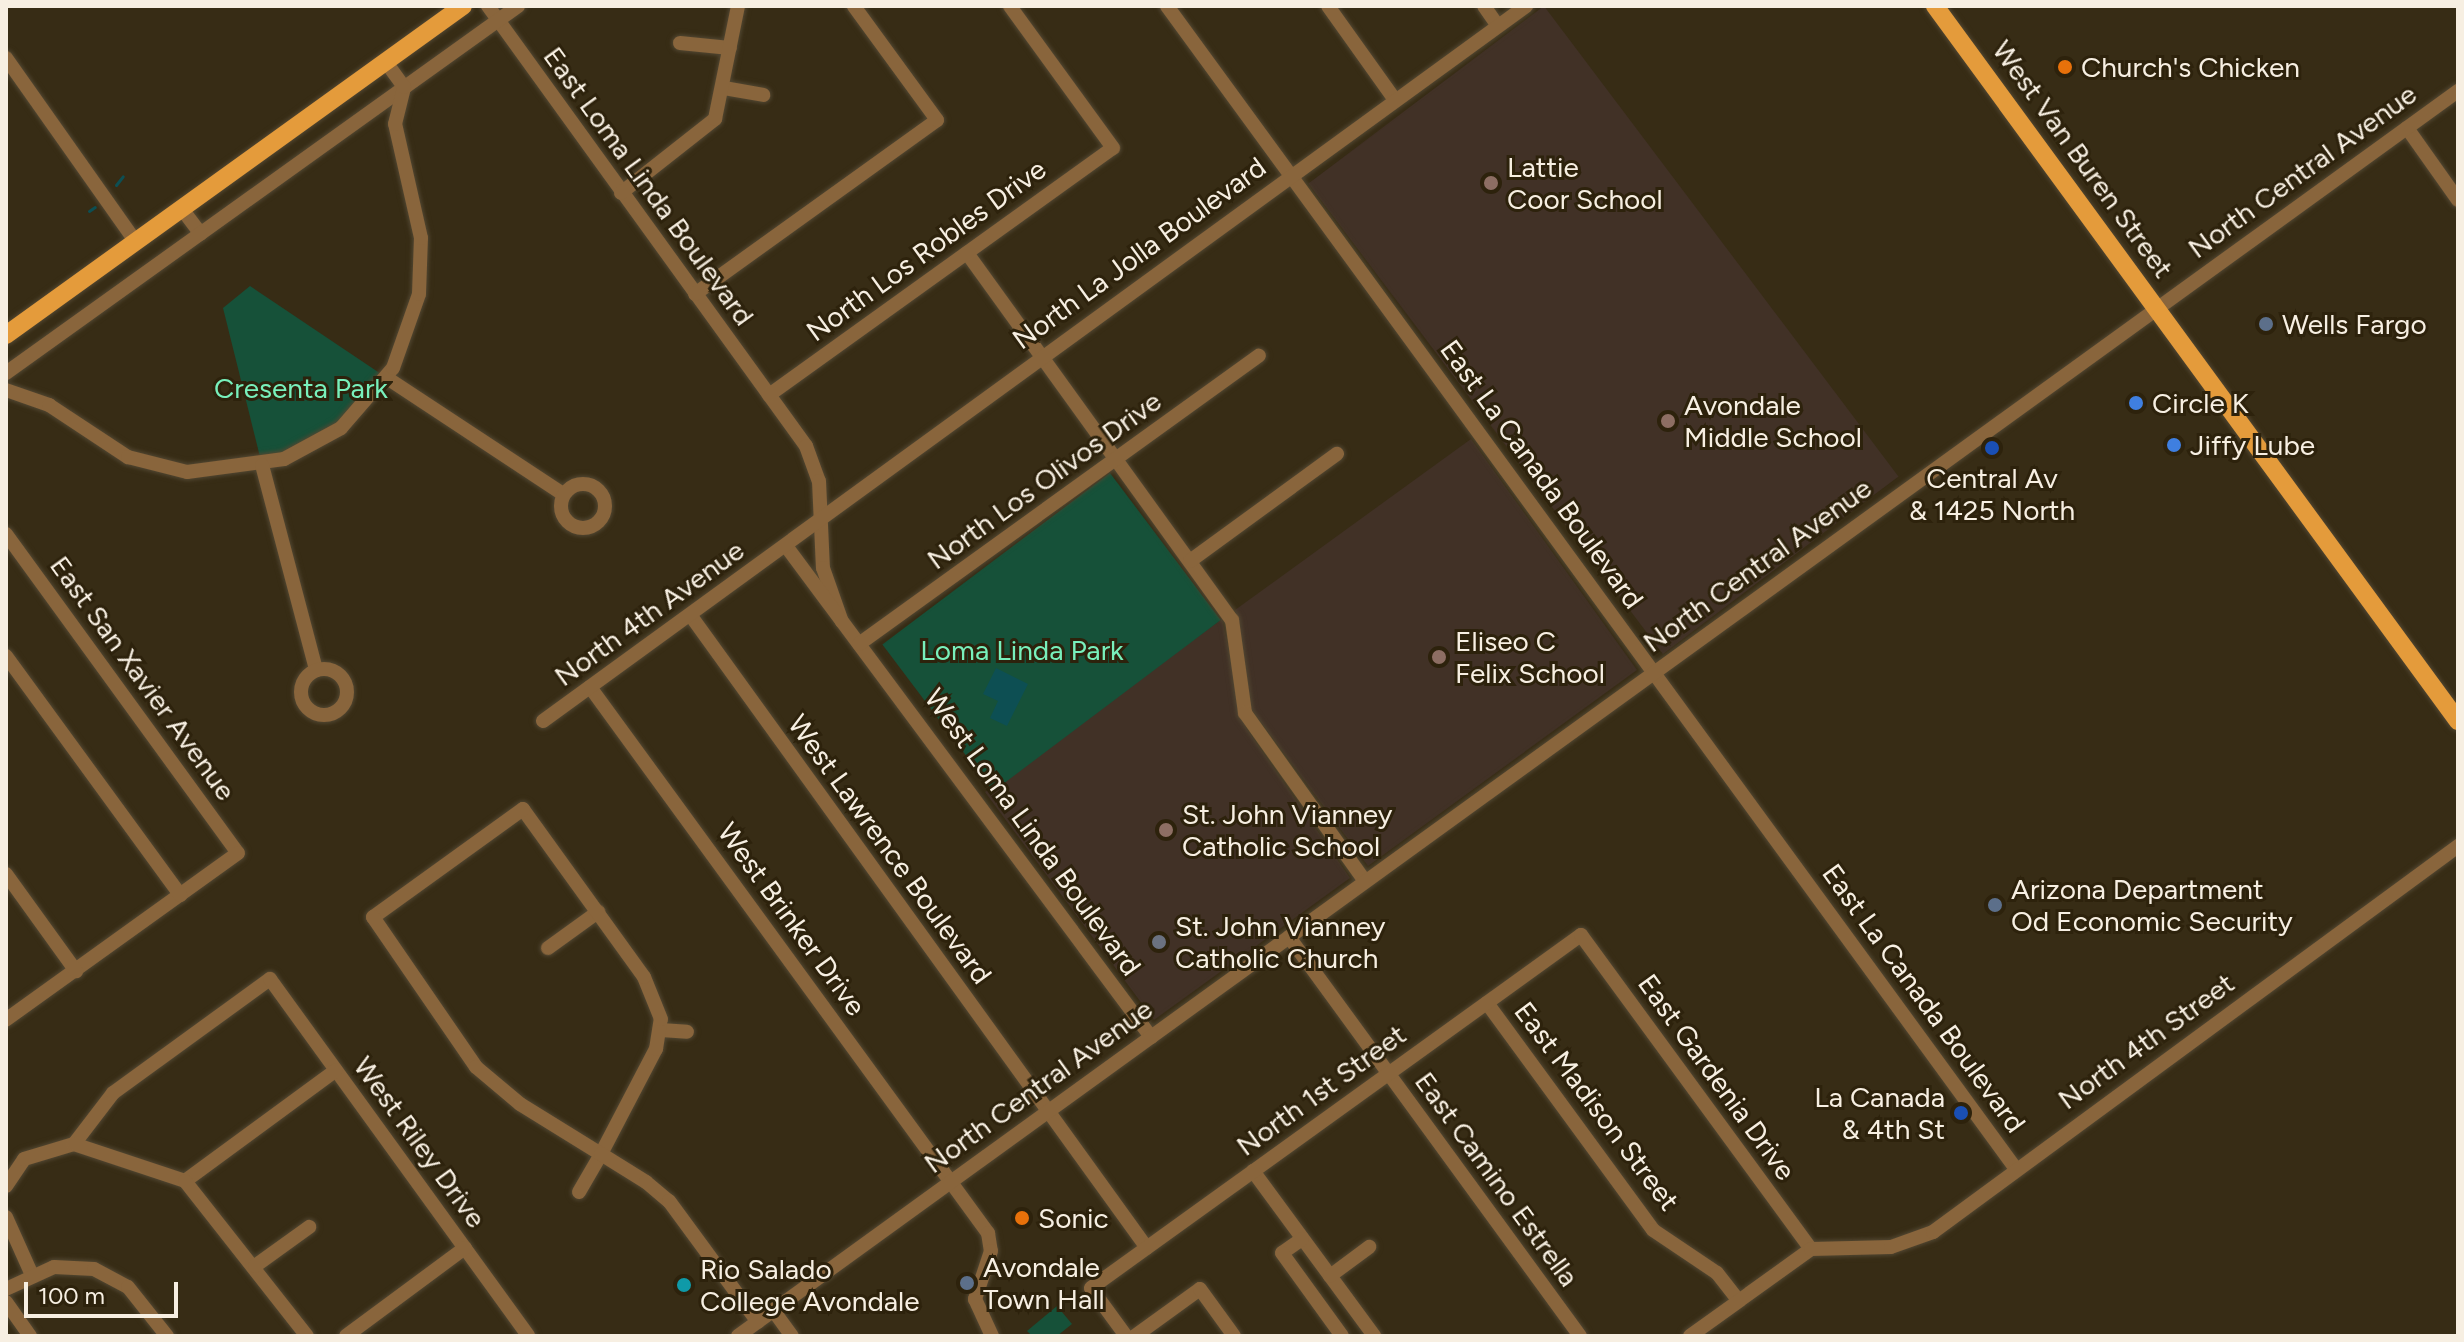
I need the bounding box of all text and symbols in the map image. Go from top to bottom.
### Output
street label: West Van Buren Street [1986,34,2180,284]
street label: East Loma Linda Boulevard [537,40,761,332]
place label: Church's Chicken [2081,50,2300,84]
marker: Church's Chicken [2056,58,2074,76]
street label: North Central Avenue [2181,77,2423,265]
street label: North La Jolla Boulevard [1006,150,1272,356]
place label: Lattie Coor School [1507,150,1663,216]
street label: North Los Robles Drive [800,152,1052,348]
marker: Lattie Coor School [1482,174,1500,192]
place label: Wells Fargo [2282,307,2427,341]
marker: Wells Fargo [2257,315,2275,333]
street label: East La Canada Boulevard [1433,333,1651,615]
park label: Cresenta Park [214,371,388,405]
street label: North Los Olivos Drive [921,384,1167,576]
place label: Circle K [2152,386,2249,420]
place label: Avondale Middle School [1684,388,1862,454]
marker: Circle K [2127,394,2145,412]
marker: Avondale Middle School [1659,412,1677,430]
place label: Jiffy Lube [2190,428,2315,462]
marker: Jiffy Lube [2165,436,2183,454]
marker: Central Av & 1425 North [1983,439,2001,457]
place label: Central Av & 1425 North [1909,461,2075,527]
street label: North Central Avenue [1636,471,1878,659]
street label: North 4th Avenue [548,533,750,693]
street label: East San Xavier Avenue [43,549,243,807]
place label: Eliseo C Felix School [1455,624,1605,690]
park label: Loma Linda Park [920,633,1124,667]
marker: Eliseo C Felix School [1430,648,1448,666]
street label: West Loma Linda Boulevard [918,682,1148,982]
street label: West Lawrence Boulevard [781,708,999,990]
place label: St. John Vianney Catholic School [1182,797,1392,863]
street label: West Brinker Drive [711,816,873,1022]
marker: St. John Vianney Catholic School [1157,821,1175,839]
street label: East La Canada Boulevard [1815,857,2033,1139]
place label: Arizona Department Od Economic Security [2011,872,2293,938]
marker: Arizona Department Od Economic Security [1986,896,2004,914]
place label: St. John Vianney Catholic Church [1175,909,1385,975]
marker: St. John Vianney Catholic Church [1150,933,1168,951]
street label: North 4th Street [2051,966,2241,1116]
street label: East Gardenia Drive [1631,968,1803,1186]
street label: North Central Avenue [917,992,1159,1180]
street label: East Madison Street [1508,995,1686,1217]
street label: North 1st Street [1230,1017,1412,1163]
street label: West Riley Drive [347,1050,493,1234]
street label: East Camino Estrella [1408,1065,1586,1293]
place label: La Canada & 4th St [1814,1080,1945,1146]
marker: La Canada & 4th St [1952,1104,1970,1122]
place label: Sonic [1038,1201,1109,1235]
marker: Sonic [1013,1209,1031,1227]
place label: Avondale Town Hall [983,1250,1105,1316]
place label: Rio Salado College Avondale [700,1252,920,1318]
scale bar [28,1266,182,1316]
marker: Avondale Town Hall [958,1274,976,1292]
marker: Rio Salado College Avondale [675,1276,693,1294]
text: 100 m [38,1281,105,1310]

